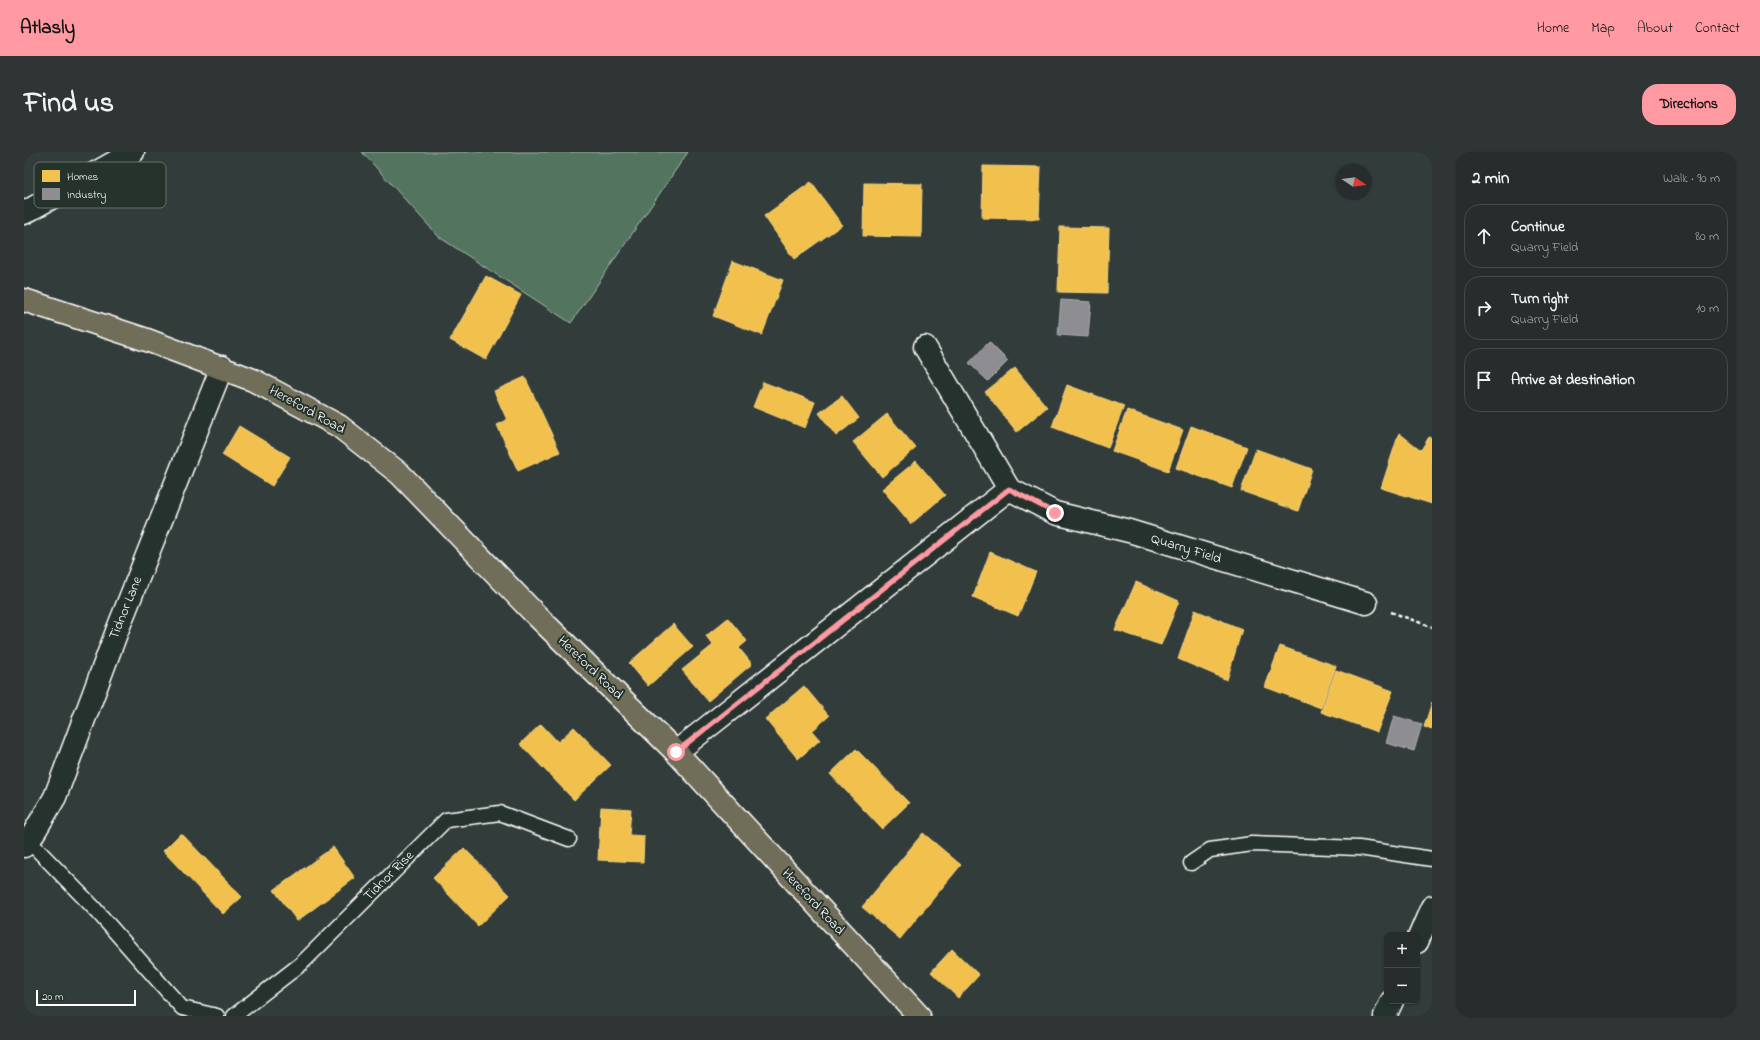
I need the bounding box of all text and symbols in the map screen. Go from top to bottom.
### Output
text: Atlasly [20,15,75,42]
text: Home [1537,18,1569,39]
text: Map [1591,18,1615,39]
text: About [1637,18,1673,39]
text: Contact [1695,18,1740,39]
text: Find us [24,84,114,125]
button: Directions [1642,84,1736,125]
legend [34,162,166,208]
north arrow [1336,164,1372,200]
text: 2 min [1472,166,1509,191]
text: Homes [67,169,99,185]
text: Walk · 90 m [1663,169,1720,188]
text: Industry [67,187,106,204]
text: Continue [1511,216,1565,238]
icon: ahead [1473,225,1495,247]
text: 80 m [1695,227,1719,246]
text: Quarry Field [1511,238,1578,257]
text: Turn right [1511,288,1569,310]
icon: right [1473,297,1495,319]
text: 10 m [1696,299,1719,318]
text: Quarry Field [1511,310,1578,329]
icon: arrive [1473,369,1495,391]
text: Arrive at destination [1511,369,1635,391]
street label: Hereford Road [265,380,349,440]
route end [1046,504,1064,522]
street label: Quarry Field [1148,528,1224,571]
street label: Tidnor Lane [104,573,148,643]
street label: Hereford Road [552,631,628,705]
route start [667,743,685,761]
street label: Tidnor Rise [359,845,420,906]
street label: Hereford Road [777,864,849,940]
map controls [1384,932,1420,1004]
button: + [1384,932,1420,968]
button: − [1384,968,1420,1004]
scale bar [36,988,136,1007]
text: 20 m [42,989,64,1005]

